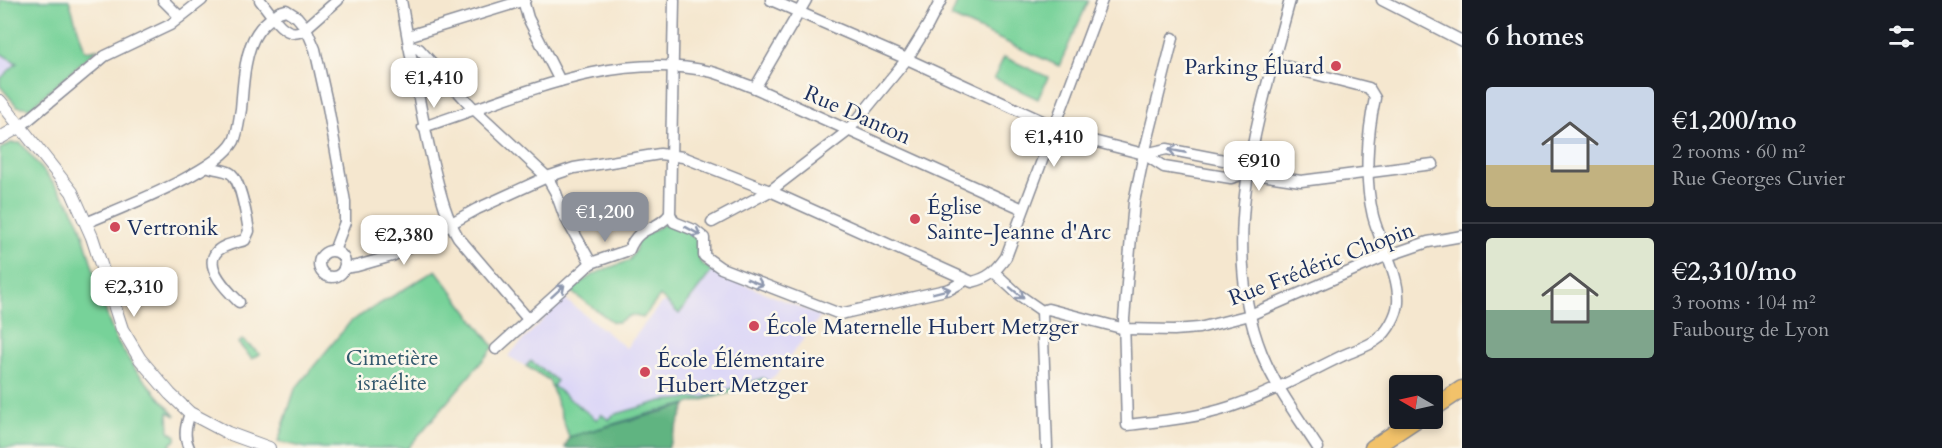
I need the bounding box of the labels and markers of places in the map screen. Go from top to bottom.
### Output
place label: Parking Éluard [1184,52,1324,82]
pin: €1,410 [385,58,483,109]
marker: Parking Éluard [1329,59,1343,73]
pin: €1,410 [1005,117,1103,168]
pin: €910 [1223,141,1295,192]
pin: €1,200 [556,192,654,243]
place label: Église Sainte-Jeanne d'Arc [927,192,1111,247]
marker: Église Sainte-Jeanne d'Arc [908,212,922,226]
place label: Vertronik [127,213,219,243]
pin: €2,380 [355,215,453,266]
marker: Vertronik [108,220,122,234]
pin: €2,310 [85,267,183,318]
place label: École Maternelle Hubert Metzger [766,312,1080,342]
marker: École Maternelle Hubert Metzger [747,319,761,333]
place label: École Élémentaire Hubert Metzger [657,345,825,400]
marker: École Élémentaire Hubert Metzger [638,365,652,379]

